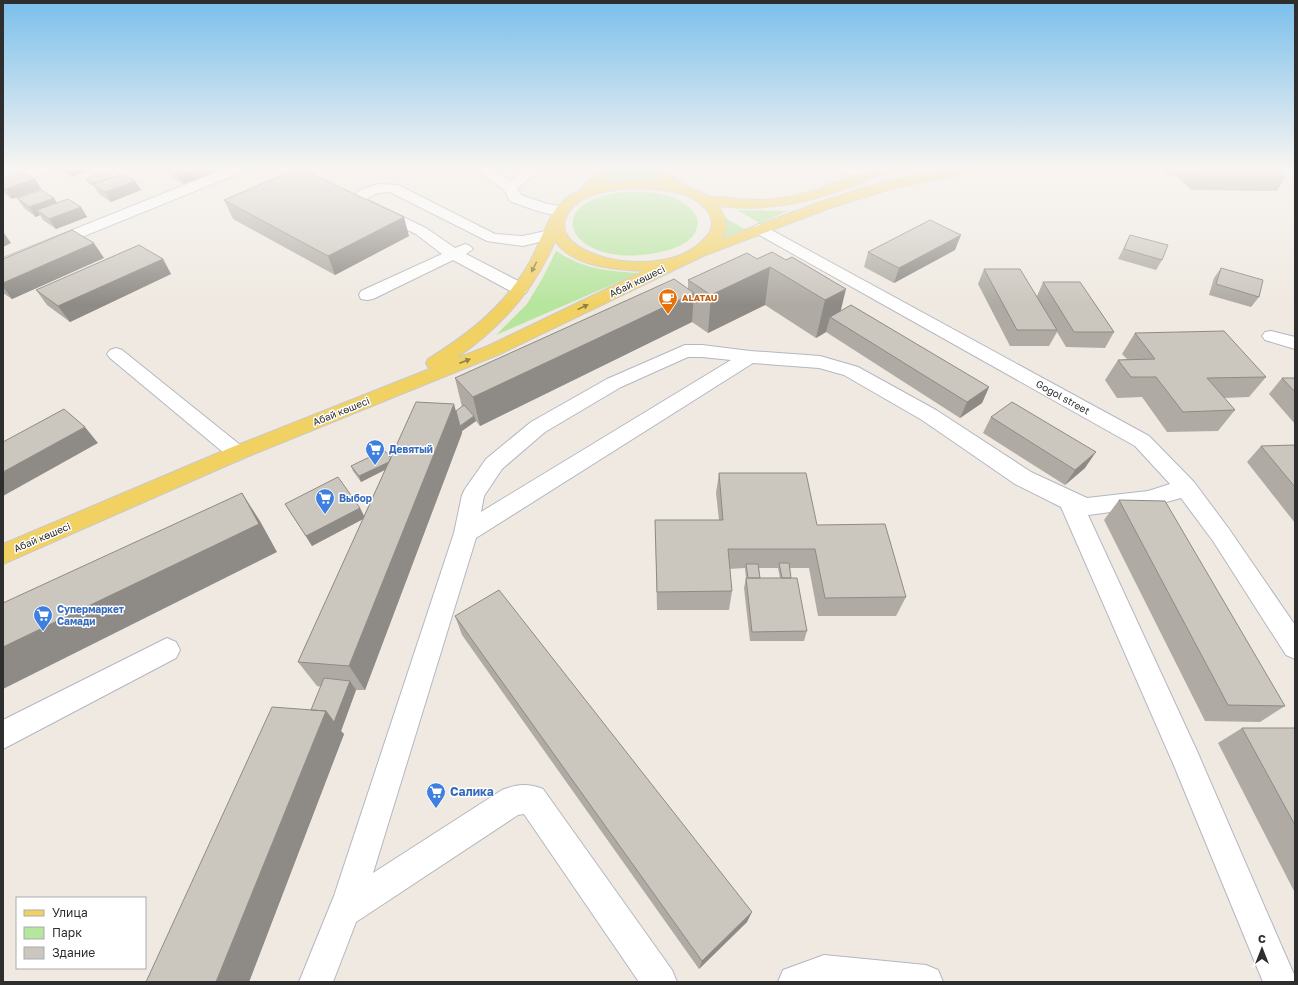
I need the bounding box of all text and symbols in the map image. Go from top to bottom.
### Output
one-way arrow [531,261,537,273]
street label: Абай көшесі [607,262,667,300]
cafe icon: ALATAU [657,287,679,315]
place label: ALATAU [682,292,718,303]
one-way arrow [577,304,589,310]
one-way arrow [459,358,471,364]
street label: Gogol street [1034,377,1092,417]
street label: Абай көшесі [311,394,371,428]
supermarket icon: Девятый [364,438,386,466]
place label: Девятый [389,443,433,455]
supermarket icon: Выбор [314,487,336,515]
place label: Выбор [339,492,372,504]
street label: Абай көшесі [12,520,72,554]
place label: Супермаркет Самади [57,603,124,627]
supermarket icon: Супермаркет Самади [32,604,54,632]
supermarket icon: Салика [425,781,447,809]
place label: Салика [450,784,494,799]
legend [16,897,146,969]
text: Улица [52,905,88,920]
text: Парк [52,925,82,940]
north arrow [1242,929,1282,969]
text: С [1258,932,1266,945]
text: Здание [52,945,95,960]

